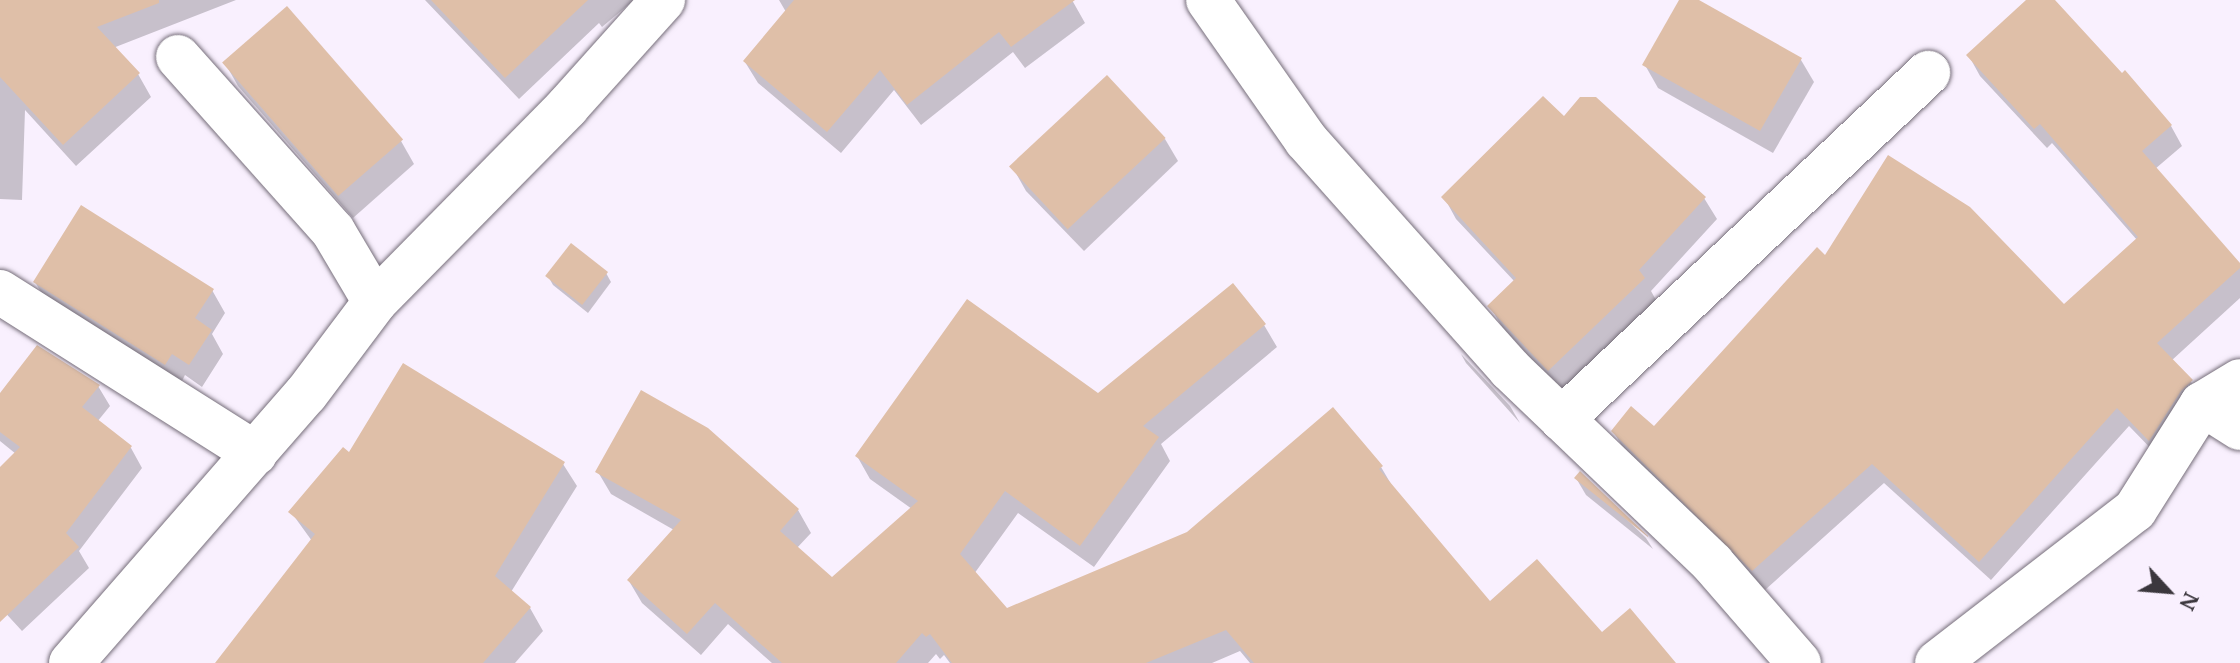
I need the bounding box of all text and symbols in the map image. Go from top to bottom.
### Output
north arrow [2128,551,2208,631]
text: N [2173,588,2207,616]

